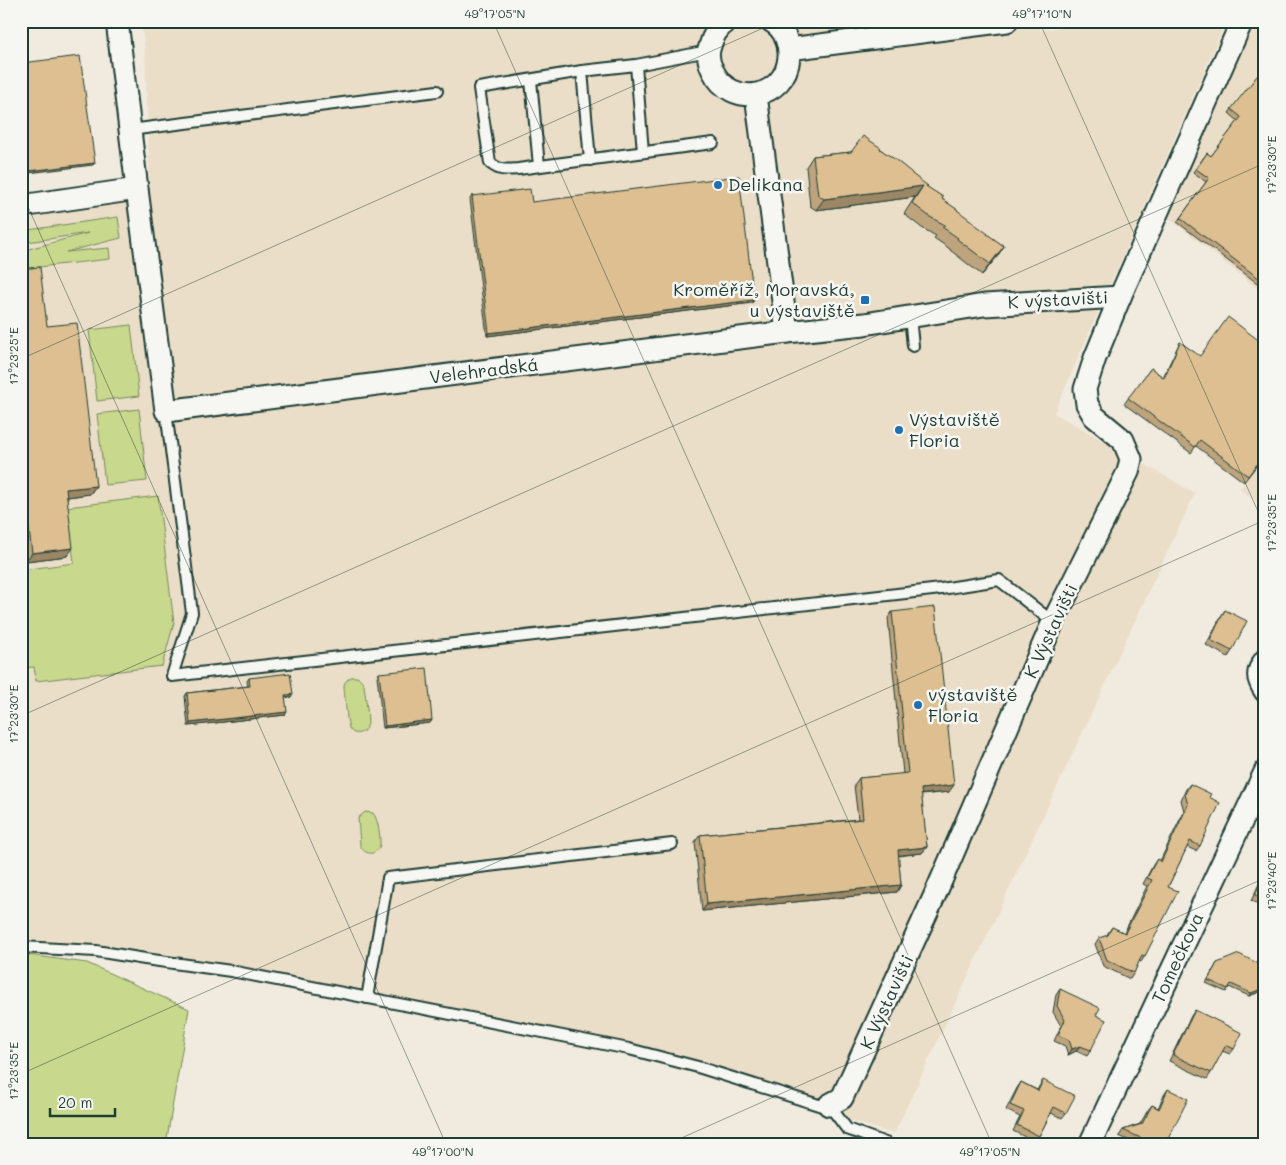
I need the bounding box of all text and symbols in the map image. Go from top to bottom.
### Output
text: 49°17'05"N [465,5,525,21]
text: 49°17'10"N [1012,5,1072,21]
text: 17°23'30"E [1263,136,1279,194]
place label: Delikana [728,172,804,196]
marker: Delikana [712,179,724,191]
place label: Kroměříž, Moravská, u výstaviště [673,277,855,322]
street label: K výstavišti [1007,284,1109,314]
marker: Kroměříž, Moravská, u výstaviště [859,294,871,306]
text: 17°23'25"E [5,327,21,385]
street label: Velehradská [428,351,540,389]
place label: Výstaviště Floria [909,407,1000,452]
marker: Výstaviště Floria [893,424,905,436]
text: 17°23'35"E [1263,494,1279,552]
street label: K Výstavišti [1018,579,1082,682]
place label: výstaviště Floria [928,682,1018,727]
text: 17°23'30"E [5,685,21,743]
marker: výstaviště Floria [912,699,924,711]
text: 17°23'40"E [1263,852,1279,910]
street label: Tomečkova [1146,908,1209,1007]
street label: K Výstavišti [854,950,918,1053]
text: 17°23'35"E [5,1042,21,1100]
scale bar [50,1085,115,1117]
text: 20 m [58,1092,92,1112]
text: 49°17'00"N [412,1143,474,1159]
text: 49°17'05"N [960,1143,1020,1159]

